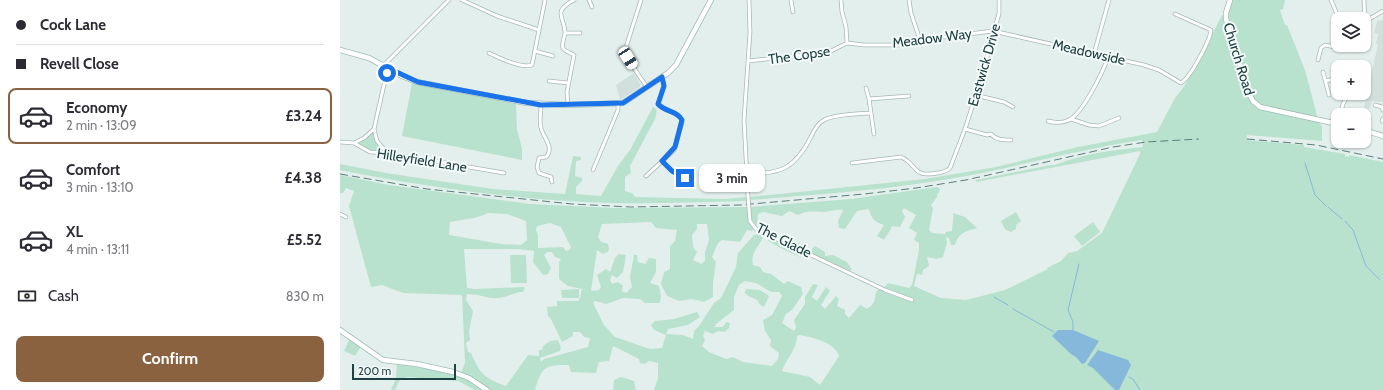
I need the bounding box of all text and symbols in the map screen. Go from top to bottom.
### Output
map controls [1331,12,1371,148]
button: layers [1331,12,1371,52]
text: Cock Lane [40,16,106,34]
street label: Church Road [1219,20,1259,98]
street label: Eastwick Drive [964,22,1004,108]
street label: Meadow Way [891,24,973,52]
street label: Meadowside [1051,35,1127,69]
street label: The Copse [767,42,831,68]
car [616,45,640,71]
text: Revell Close [40,55,119,73]
button: + [1331,60,1371,100]
route start [378,64,396,82]
icon: car [18,98,54,134]
text: Economy [66,99,127,117]
text: £3.24 [286,107,322,125]
button: − [1331,108,1371,148]
text: 2 min · 13:09 [66,117,137,133]
street label: Hilleyfield Lane [376,144,468,176]
icon: car [18,160,54,196]
text: Comfort [66,161,120,179]
callout: 3 min [699,164,765,192]
text: £4.38 [284,169,322,187]
route end [676,169,694,187]
text: 3 min [716,170,748,186]
text: 3 min · 13:10 [66,179,134,195]
street label: The Glade [753,218,815,262]
icon: car [18,222,54,258]
text: XL [66,223,83,241]
text: £5.52 [287,231,322,249]
text: 4 min · 13:11 [66,241,129,257]
icon: cash [16,285,38,307]
text: Cash [48,287,79,305]
text: 830 m [286,288,324,304]
button: Confirm [16,336,324,382]
scale bar [352,362,456,381]
text: 200 m [358,364,391,378]

